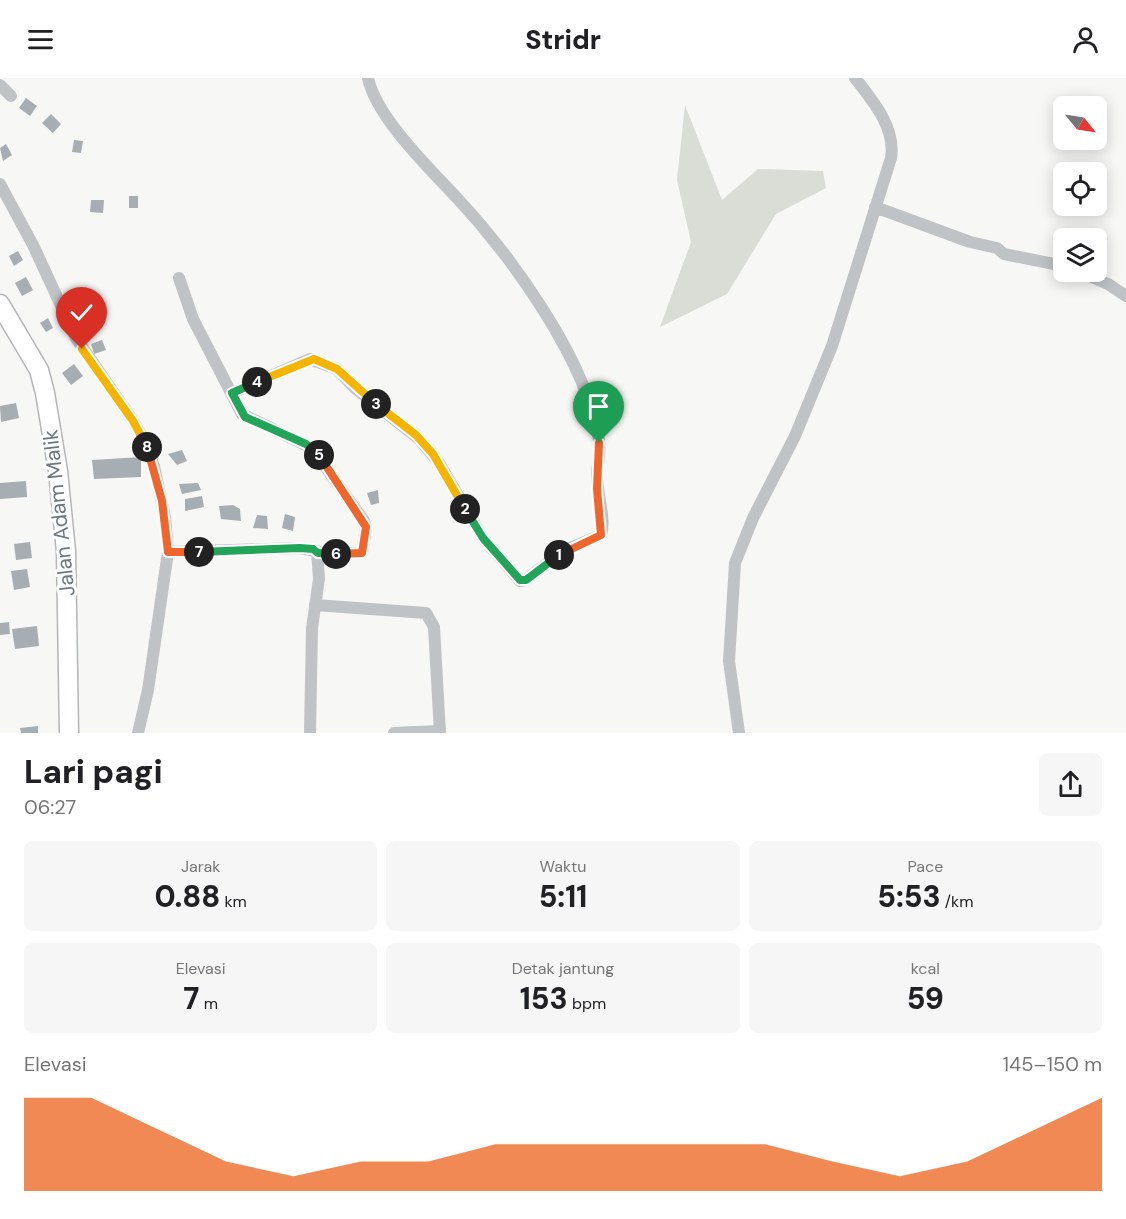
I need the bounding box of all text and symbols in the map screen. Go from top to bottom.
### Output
text: Stridr [525,22,601,57]
icon: menu [24,23,57,56]
icon: person [1069,23,1102,56]
north arrow [1053,96,1107,150]
map controls [1053,96,1107,282]
button: locate [1053,162,1107,216]
button: layers [1053,228,1107,282]
pin [56,287,107,349]
icon: check [65,296,98,329]
pin: 4 [242,367,272,397]
text: 4 [252,371,262,392]
pin [573,381,624,443]
pin: 3 [361,389,391,419]
icon: arrive [582,390,615,423]
text: 3 [371,393,381,414]
street label: Jalan Adam Malik [36,428,82,598]
pin: 8 [132,432,162,462]
text: 8 [142,436,152,457]
pin: 5 [304,440,334,470]
text: 5 [314,444,324,465]
pin: 2 [450,494,480,524]
text: 2 [460,498,470,519]
pin: 7 [184,537,214,567]
pin: 6 [321,539,351,569]
pin: 1 [544,540,574,570]
text: 7 [195,541,203,562]
text: 6 [331,543,341,564]
text: 1 [556,544,562,565]
text: Lari pagi [24,750,163,793]
button: share [1039,753,1102,816]
text: 06:27 [24,794,76,820]
text: Jarak [181,856,220,877]
text: Waktu [540,856,586,877]
text: Pace [907,856,943,877]
text: 0.88 [154,877,220,916]
text: 5:11 [539,877,587,916]
text: 5:53 [877,877,941,916]
text: km [220,891,247,912]
text: /km [941,891,973,912]
text: Elevasi [176,958,226,979]
text: Detak jantung [512,958,614,979]
text: kcal [911,958,940,979]
text: 7 [183,979,199,1018]
text: 153 [520,979,568,1018]
text: 59 [907,979,944,1018]
text: m [199,993,218,1014]
text: bpm [568,993,606,1014]
text: Elevasi [24,1051,86,1077]
text: 145–150 m [1003,1051,1102,1077]

